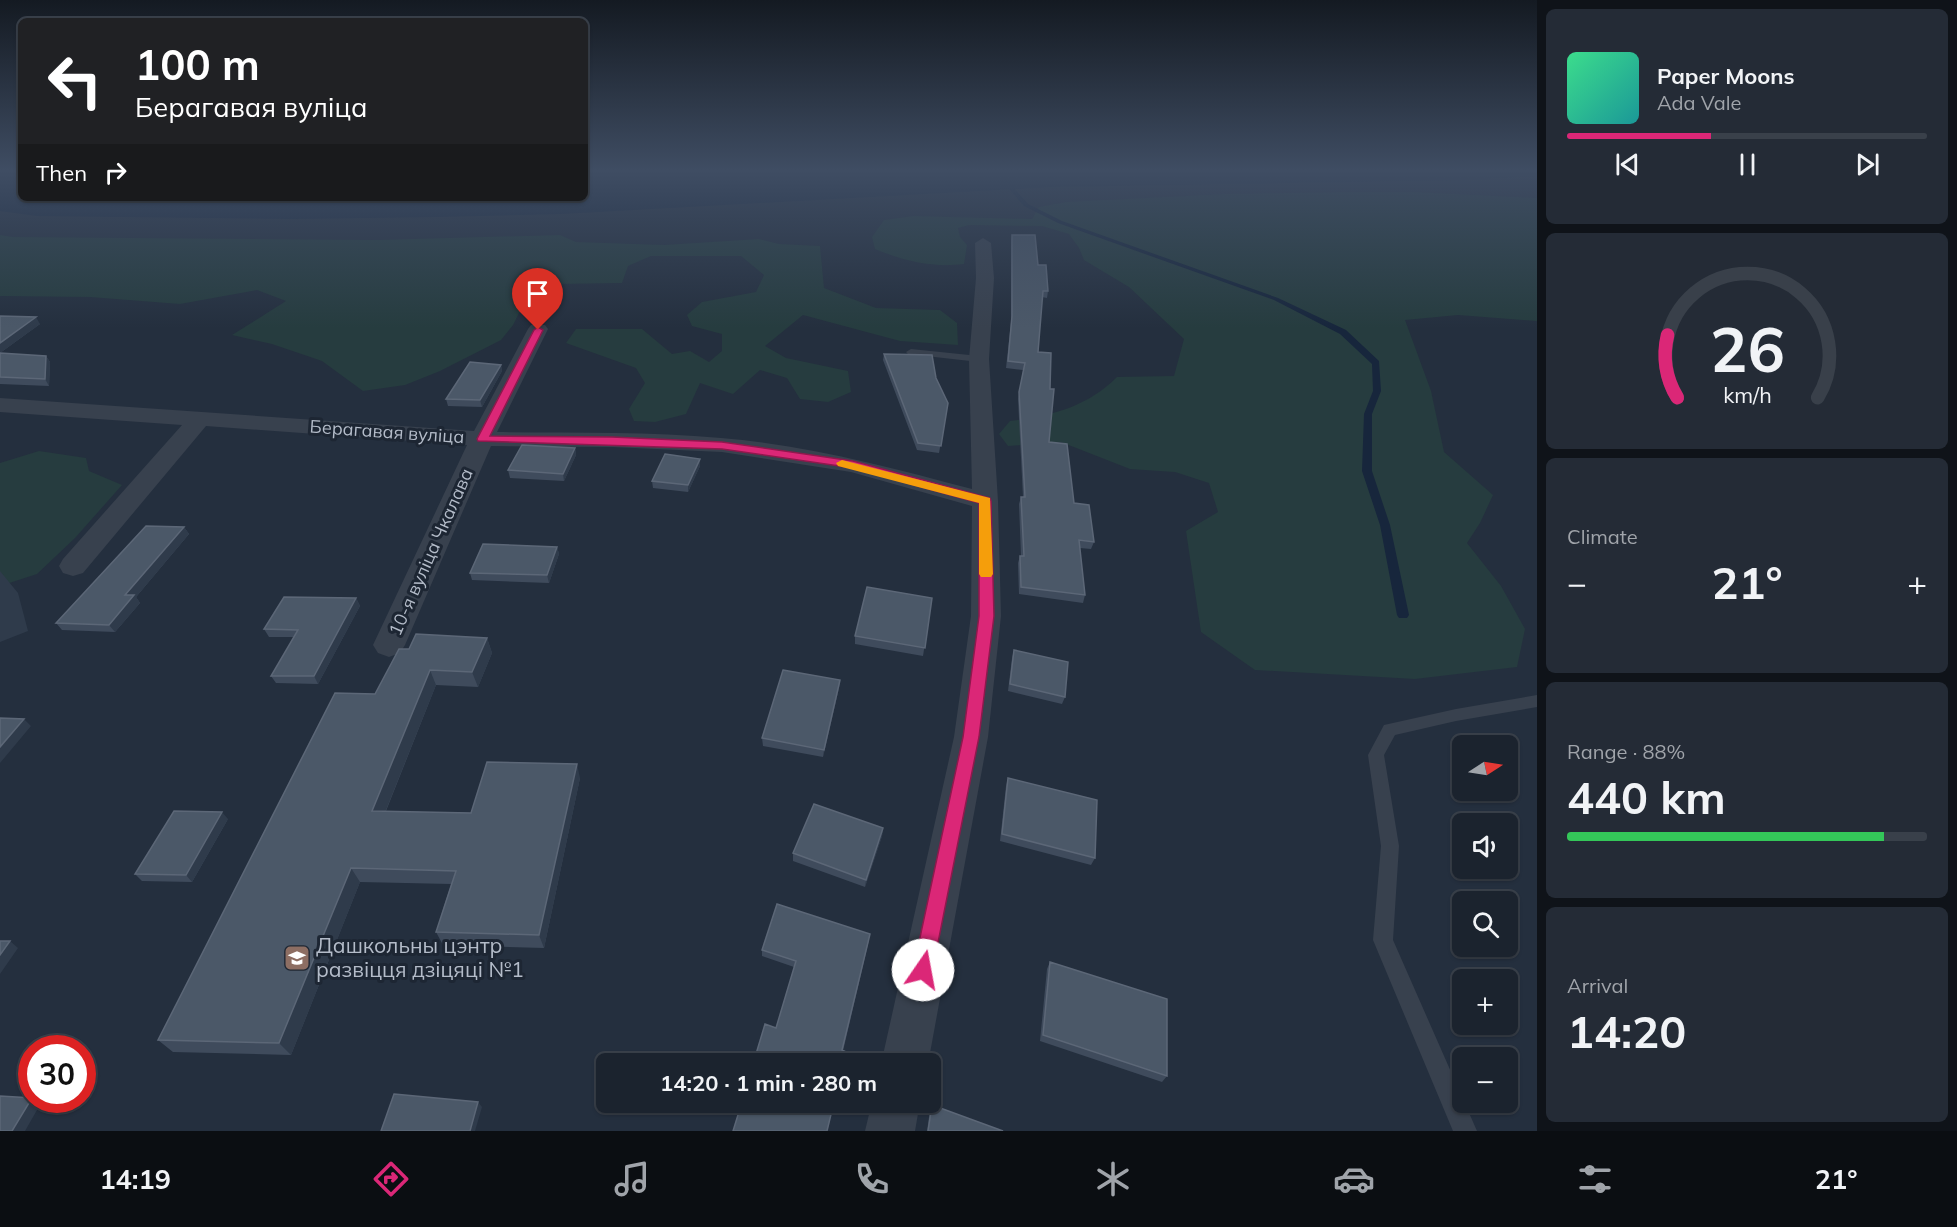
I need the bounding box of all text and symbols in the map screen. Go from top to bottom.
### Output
text: 100 m [135,38,260,91]
icon: left [36,42,114,120]
text: Paper Moons [1657,62,1795,90]
text: Берагавая вуліца [135,90,367,124]
text: Ada Vale [1657,90,1741,115]
icon: previous [1611,148,1644,181]
icon: pause [1731,148,1764,181]
icon: next [1851,148,1884,181]
icon: right [99,156,132,189]
text: Then [36,159,87,187]
pin [512,268,563,330]
icon: arrive [521,277,554,310]
text: 26 [1710,309,1784,388]
text: km/h [1723,382,1771,409]
street label: Берагавая вуліца [309,415,465,448]
street label: 10-я вуліца Чкалава [383,465,478,639]
text: Climate [1567,524,1638,549]
text: 21° [1711,554,1783,610]
text: − [1567,562,1587,603]
text: + [1907,562,1927,603]
north arrow [1452,735,1518,801]
map controls [1452,735,1518,1113]
text: Range · 88% [1567,739,1685,764]
text: 440 km [1567,769,1726,825]
button: sound [1452,813,1518,879]
button: search [1452,891,1518,957]
place label: Дашкольны цэнтр развіцця дзіцяці №1 [316,932,524,982]
position arrow [891,938,955,1002]
school or university icon: Дашкольны цэнтр развіцця дзіцяці №1 [282,943,312,973]
button: + [1452,969,1518,1035]
text: Arrival [1567,973,1628,998]
text: 14:20 [1567,1003,1686,1059]
speed limit sign: 30 [18,1035,96,1113]
button: − [1452,1047,1518,1113]
text: 14:20 · 1 min · 280 m [660,1069,877,1097]
icon: directions [370,1158,412,1200]
icon: music [611,1158,653,1200]
icon: phone [851,1158,893,1200]
icon: climate [1092,1158,1134,1200]
icon: car [1333,1158,1375,1200]
icon: filters [1574,1158,1616,1200]
text: 14:19 [99,1162,171,1196]
text: 21° [1815,1162,1857,1196]

